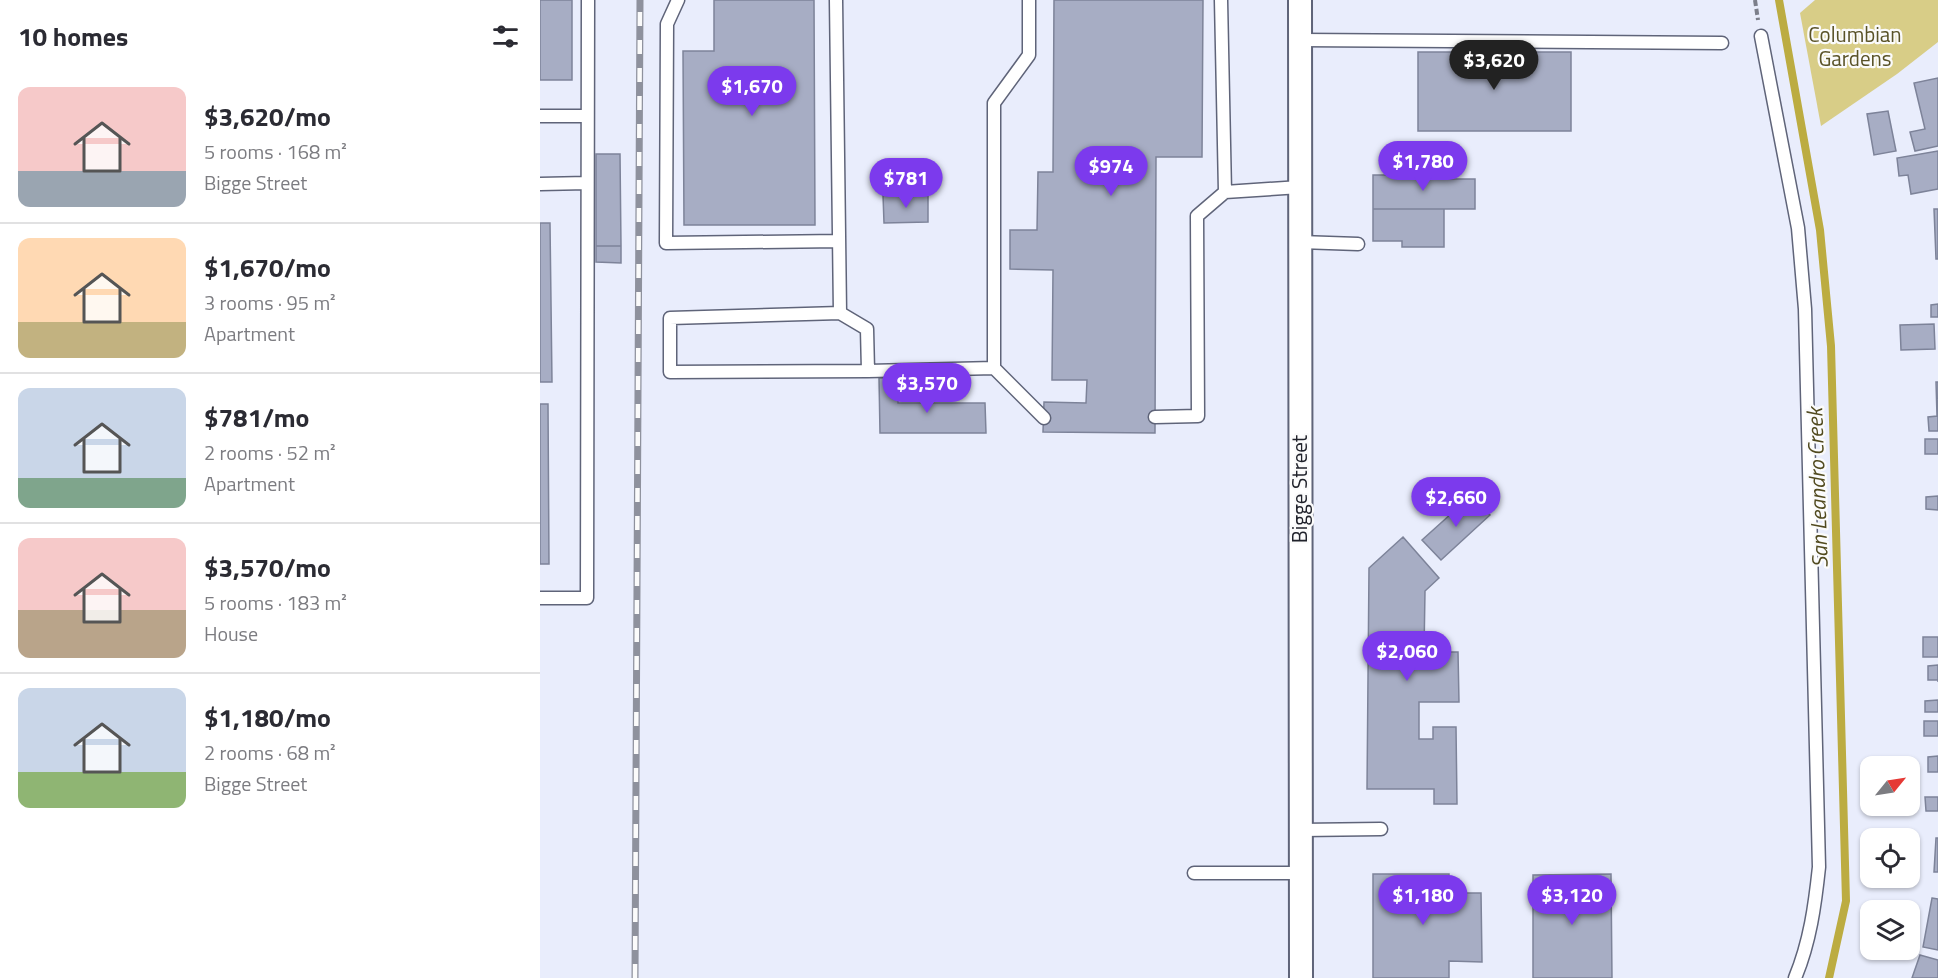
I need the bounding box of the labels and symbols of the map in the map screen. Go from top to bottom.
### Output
park label: Columbian Gardens [1808,18,1902,74]
pin: $3,620 [1445,40,1543,91]
pin: $1,670 [703,66,801,117]
pin: $1,780 [1374,141,1472,192]
pin: $974 [1075,146,1147,197]
pin: $781 [870,158,942,209]
pin: $3,570 [878,363,976,414]
water label: San Leandro Creek [1797,405,1837,569]
street label: Bigge Street [1283,434,1315,543]
pin: $2,660 [1407,477,1505,528]
pin: $2,060 [1358,631,1456,682]
north arrow [1860,756,1920,816]
pin: $1,180 [1374,875,1472,926]
pin: $3,120 [1523,875,1621,926]

